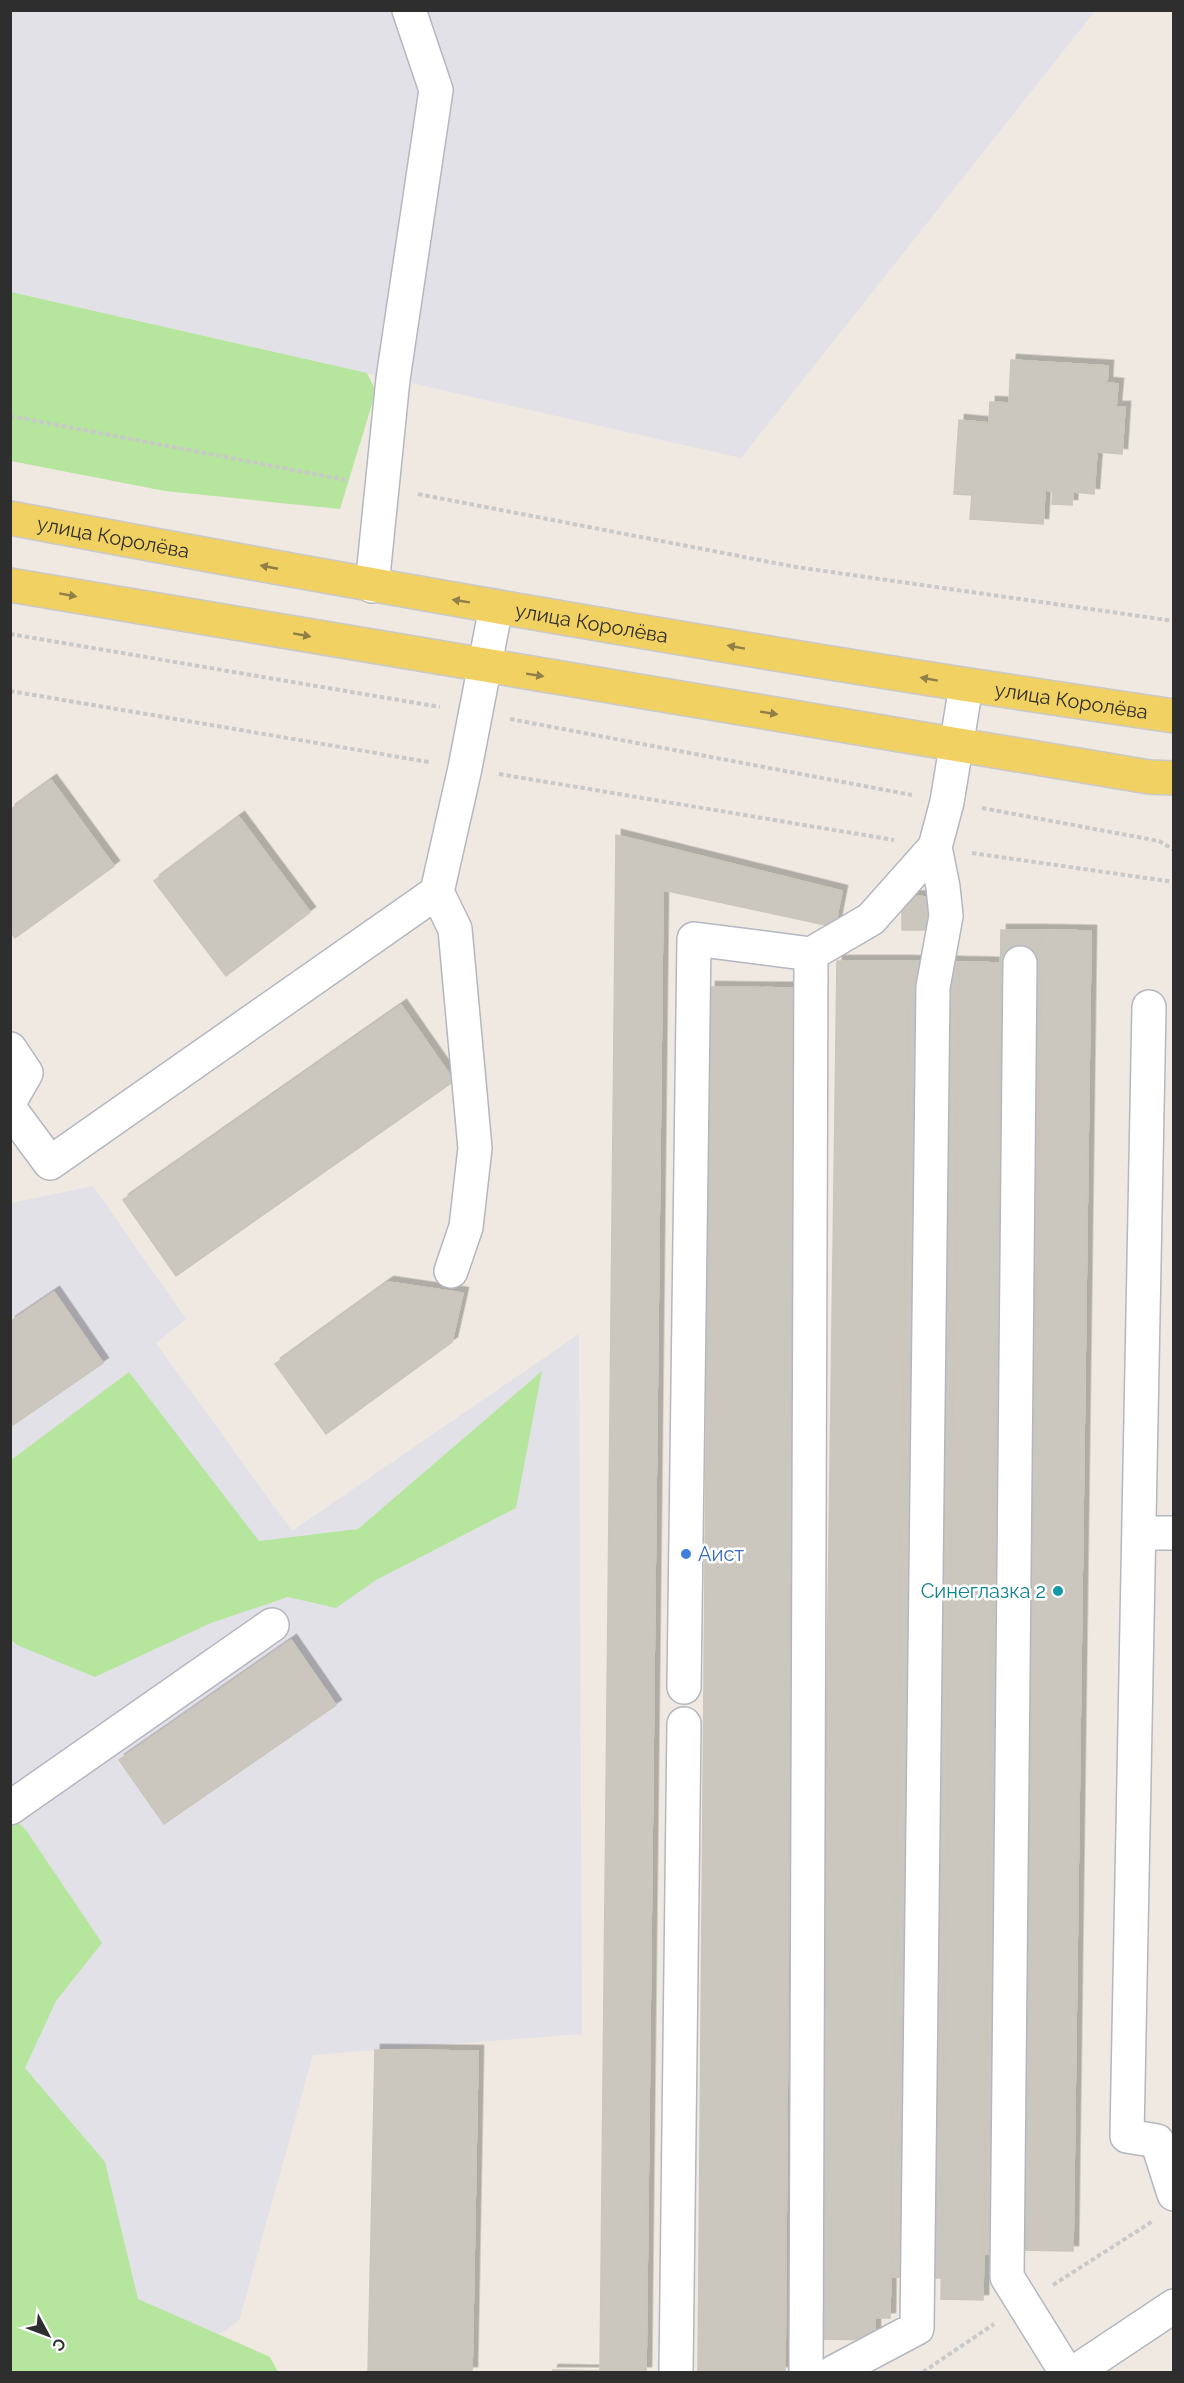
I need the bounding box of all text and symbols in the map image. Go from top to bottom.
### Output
street label: улица Королёва [35,511,191,563]
one-way arrow [260,562,279,571]
one-way arrow [59,590,78,599]
one-way arrow [452,596,471,605]
street label: улица Королёва [513,598,670,648]
one-way arrow [292,631,311,640]
one-way arrow [727,642,746,651]
one-way arrow [526,670,545,679]
one-way arrow [919,675,938,684]
street label: улица Королёва [993,677,1150,724]
one-way arrow [760,709,779,718]
place label: Аист [698,1542,744,1566]
marker: Аист [679,1547,693,1561]
place label: Синеглазка 2 [921,1579,1046,1603]
marker: Синеглазка 2 [1051,1584,1065,1598]
north arrow [18,2305,78,2365]
text: С [48,2334,70,2355]

